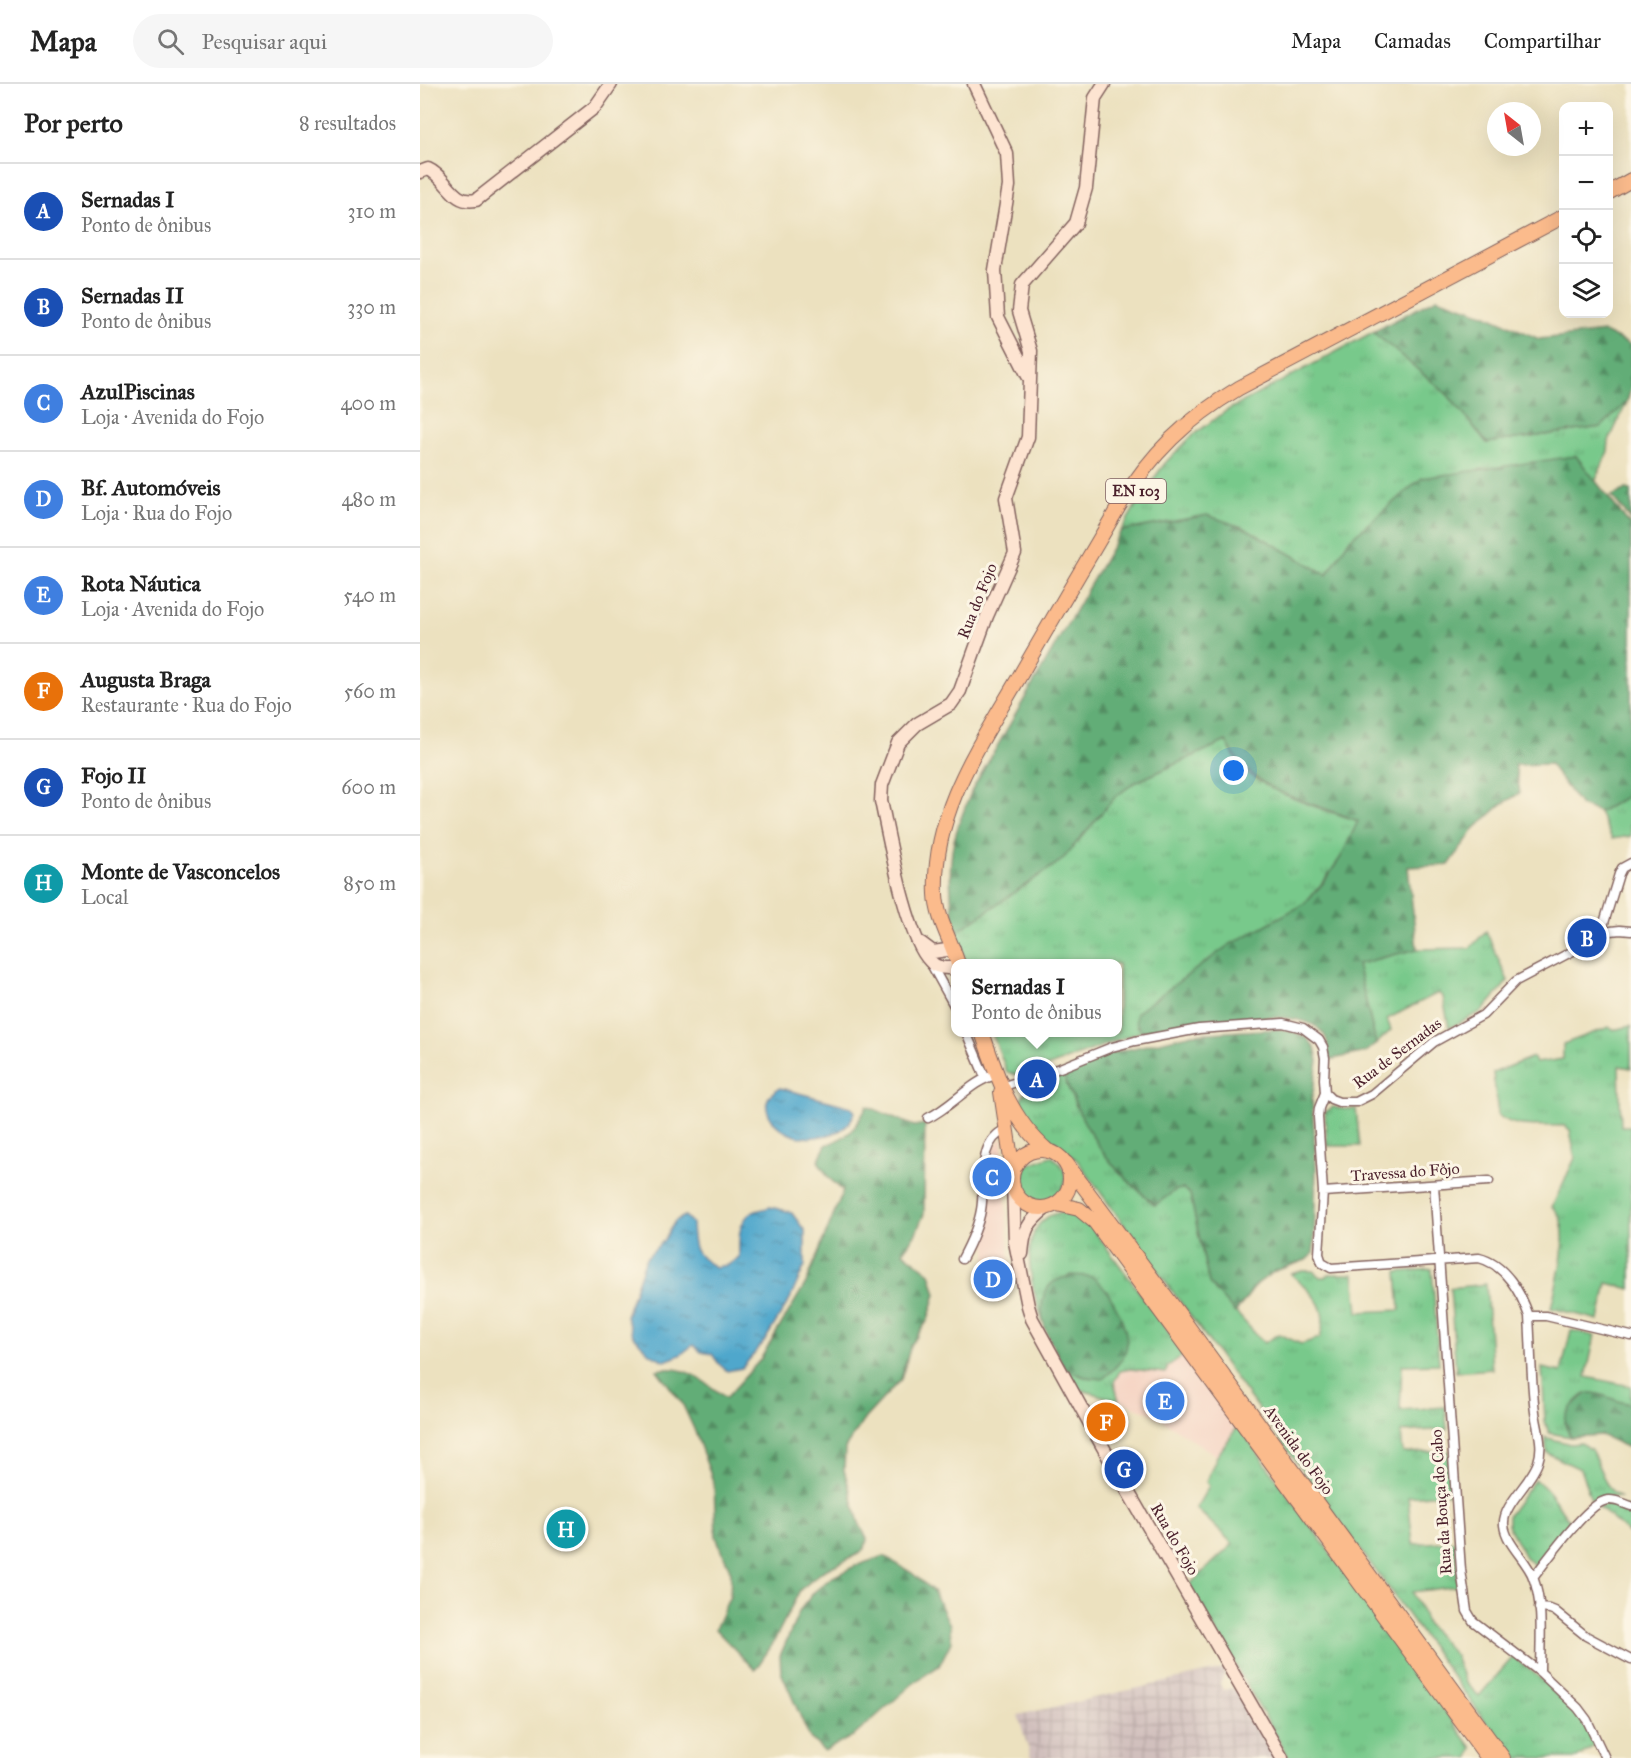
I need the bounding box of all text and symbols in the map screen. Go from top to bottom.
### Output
search box [133,14,553,68]
text: Mapa [30,24,97,59]
icon: search [154,25,187,58]
text: Pesquisar aqui [202,28,327,55]
text: Mapa [1291,28,1341,54]
text: Camadas [1374,28,1451,54]
text: Compartilhar [1484,28,1601,54]
north arrow [1487,102,1541,156]
map controls [1559,102,1613,318]
button: + [1559,102,1613,156]
text: Por perto [24,107,123,139]
text: 8 resultados [299,111,396,135]
button: − [1559,156,1613,210]
text: Sernadas I [81,186,175,213]
text: A [37,199,50,223]
text: 310 m [347,199,396,223]
button: locate [1559,210,1613,264]
text: Ponto de ônibus [81,213,211,237]
button: layers [1559,264,1613,318]
text: Sernadas II [81,282,184,309]
text: B [37,295,50,319]
text: 330 m [347,295,396,319]
text: Ponto de ônibus [81,309,211,333]
text: AzulPiscinas [81,378,195,405]
text: C [37,391,50,415]
text: 400 m [340,391,396,415]
text: Loja · Avenida do Fojo [81,405,264,429]
text: Bf. Automóveis [81,474,220,501]
road number: EN 103 [1106,479,1166,503]
text: D [36,487,51,511]
text: 480 m [341,487,396,511]
text: Loja · Rua do Fojo [81,501,232,525]
street label: Rua do Fojo [953,560,1001,642]
text: Rota Náutica [81,570,201,597]
text: E [36,583,51,607]
text: 540 m [343,583,396,607]
text: Loja · Avenida do Fojo [81,597,264,621]
text: Augusta Braga [81,666,211,693]
text: F [37,679,50,703]
text: 560 m [344,679,396,703]
text: Restaurante · Rua do Fojo [81,693,292,717]
your location [1219,756,1248,785]
text: Fojo II [81,762,146,789]
text: G [36,775,51,799]
text: 600 m [341,775,396,799]
text: Ponto de ônibus [81,789,211,813]
text: Monte de Vasconcelos [81,858,280,885]
text: H [35,871,52,895]
text: 850 m [343,871,396,895]
text: Local [81,885,128,909]
pin: B [1568,916,1606,960]
popup [951,959,1122,1037]
text: Sernadas I [971,973,1065,1000]
text: Ponto de ônibus [971,1000,1102,1024]
street label: Rua de Sernadas [1349,1013,1445,1092]
pin: A [1018,1056,1056,1102]
pin: C [972,1154,1012,1200]
street label: Travessa do Fôjo [1350,1159,1460,1185]
pin: D [974,1256,1012,1302]
pin: E [1146,1378,1184,1424]
pin: F [1086,1400,1126,1444]
street label: Avenida do Fojo [1260,1401,1338,1498]
street label: Rua da Bouça do Cabo [1426,1429,1456,1575]
pin: G [1104,1446,1144,1492]
street label: Rua do Fojo [1147,1500,1203,1578]
pin: H [546,1506,586,1552]

